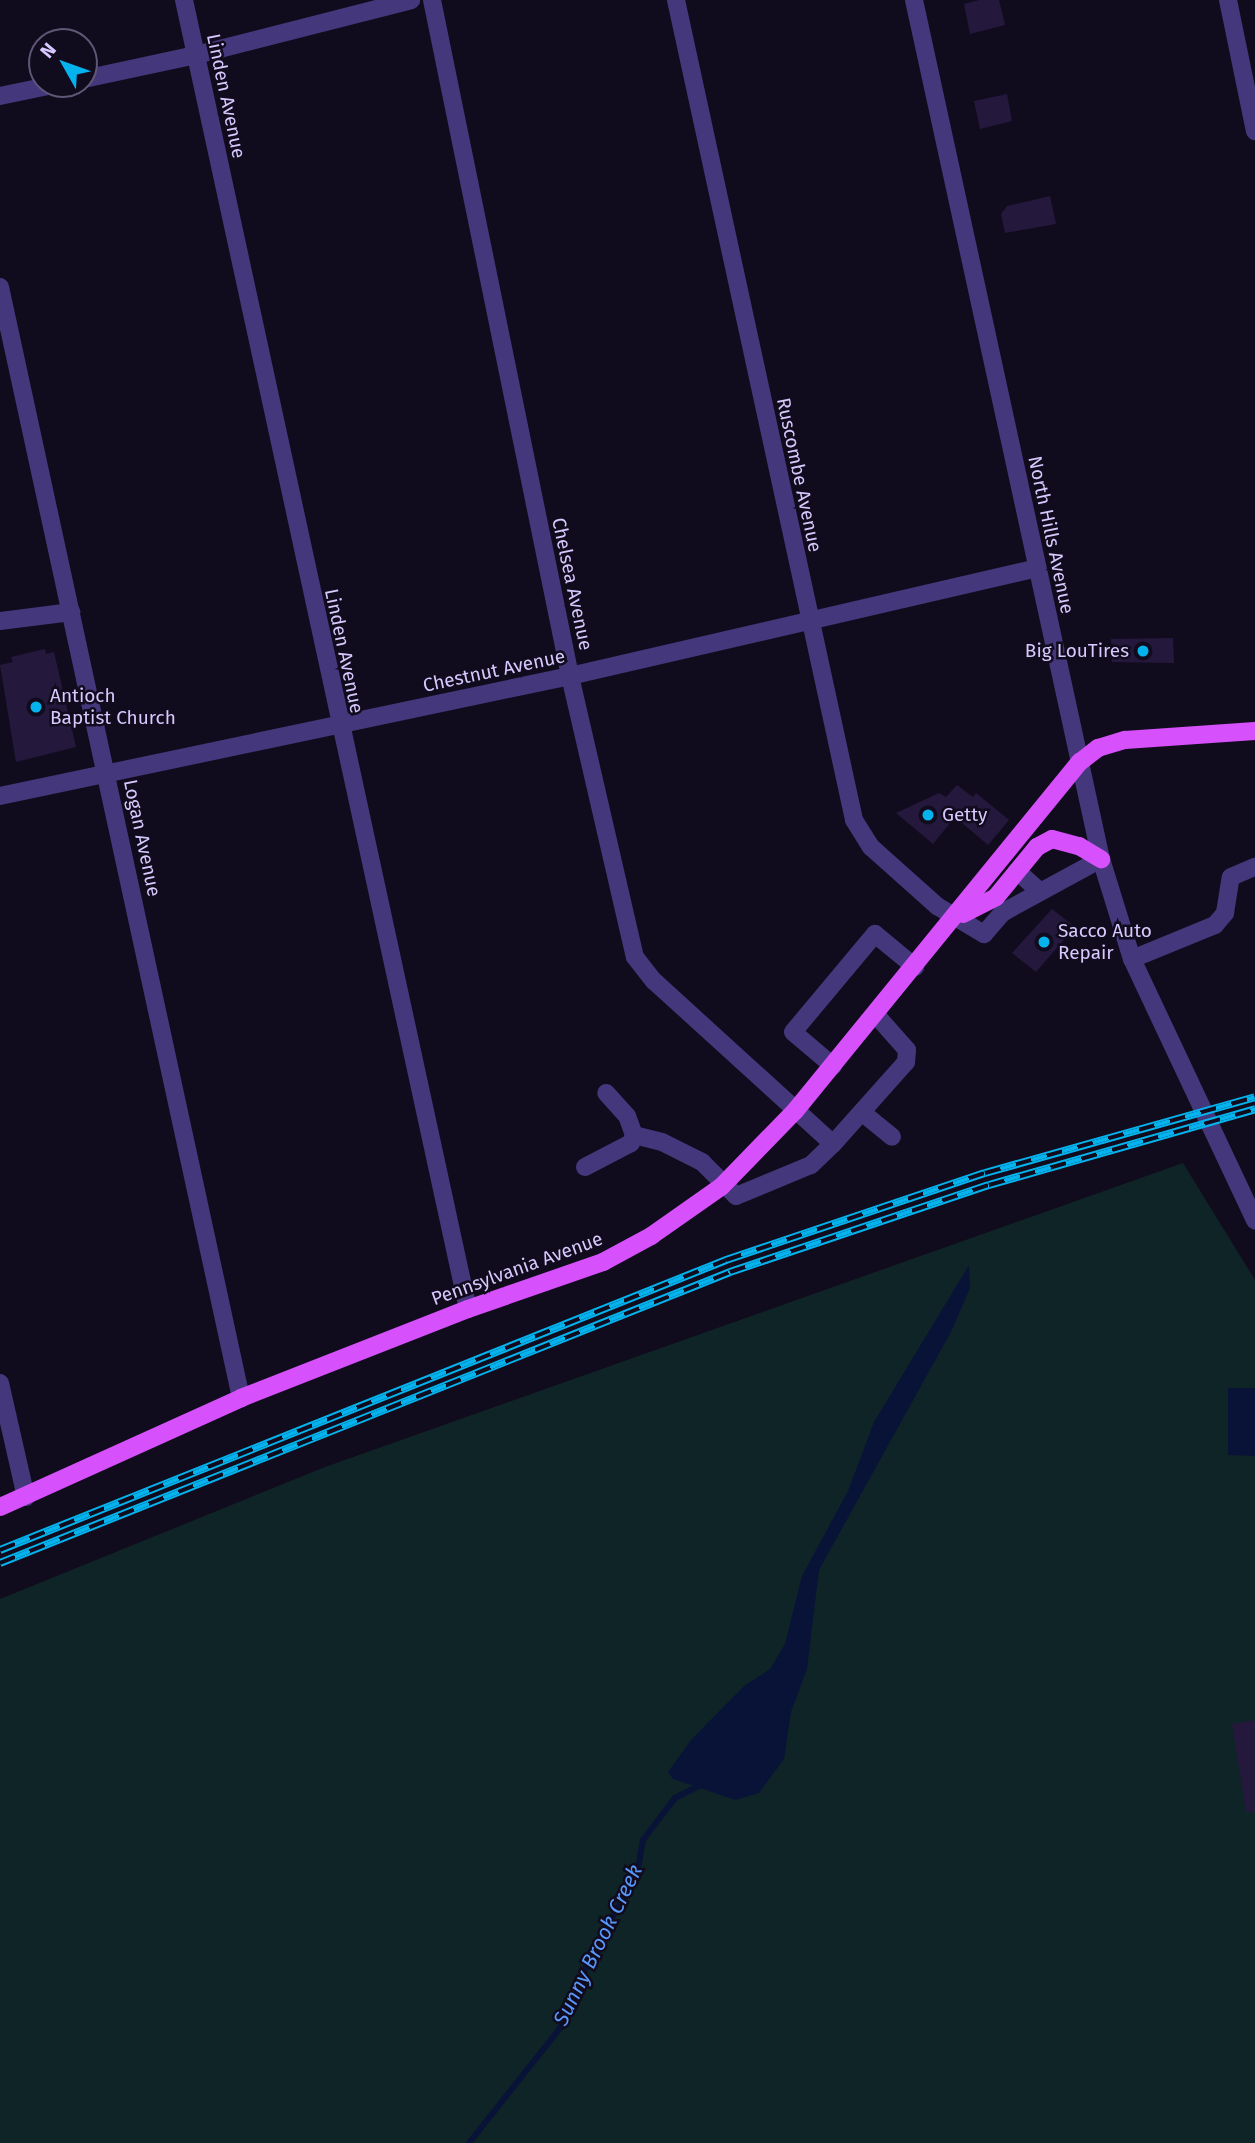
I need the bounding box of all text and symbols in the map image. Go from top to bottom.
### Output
north arrow [28,28,98,98]
street label: Linden Avenue [202,32,250,160]
text: N [35,38,61,63]
street label: Ruscombe Avenue [772,396,826,554]
street label: North Hills Avenue [1023,454,1079,616]
street label: Chelsea Avenue [547,516,597,652]
street label: Linden Avenue [320,587,368,715]
place label: Big LouTires [1025,640,1129,662]
marker: Big LouTires [1135,643,1151,659]
street label: Chestnut Avenue [421,645,567,697]
place label: Antioch Baptist Church [50,685,176,729]
marker: Antioch Baptist Church [28,699,44,715]
street label: Logan Avenue [118,777,166,899]
place label: Getty [942,804,987,826]
marker: Getty [920,807,936,823]
place label: Sacco Auto Repair [1058,920,1152,964]
marker: Sacco Auto Repair [1036,934,1052,950]
street label: Pennsylvania Avenue [428,1227,606,1311]
water label: Sunny Brook Creek [548,1860,648,2030]

